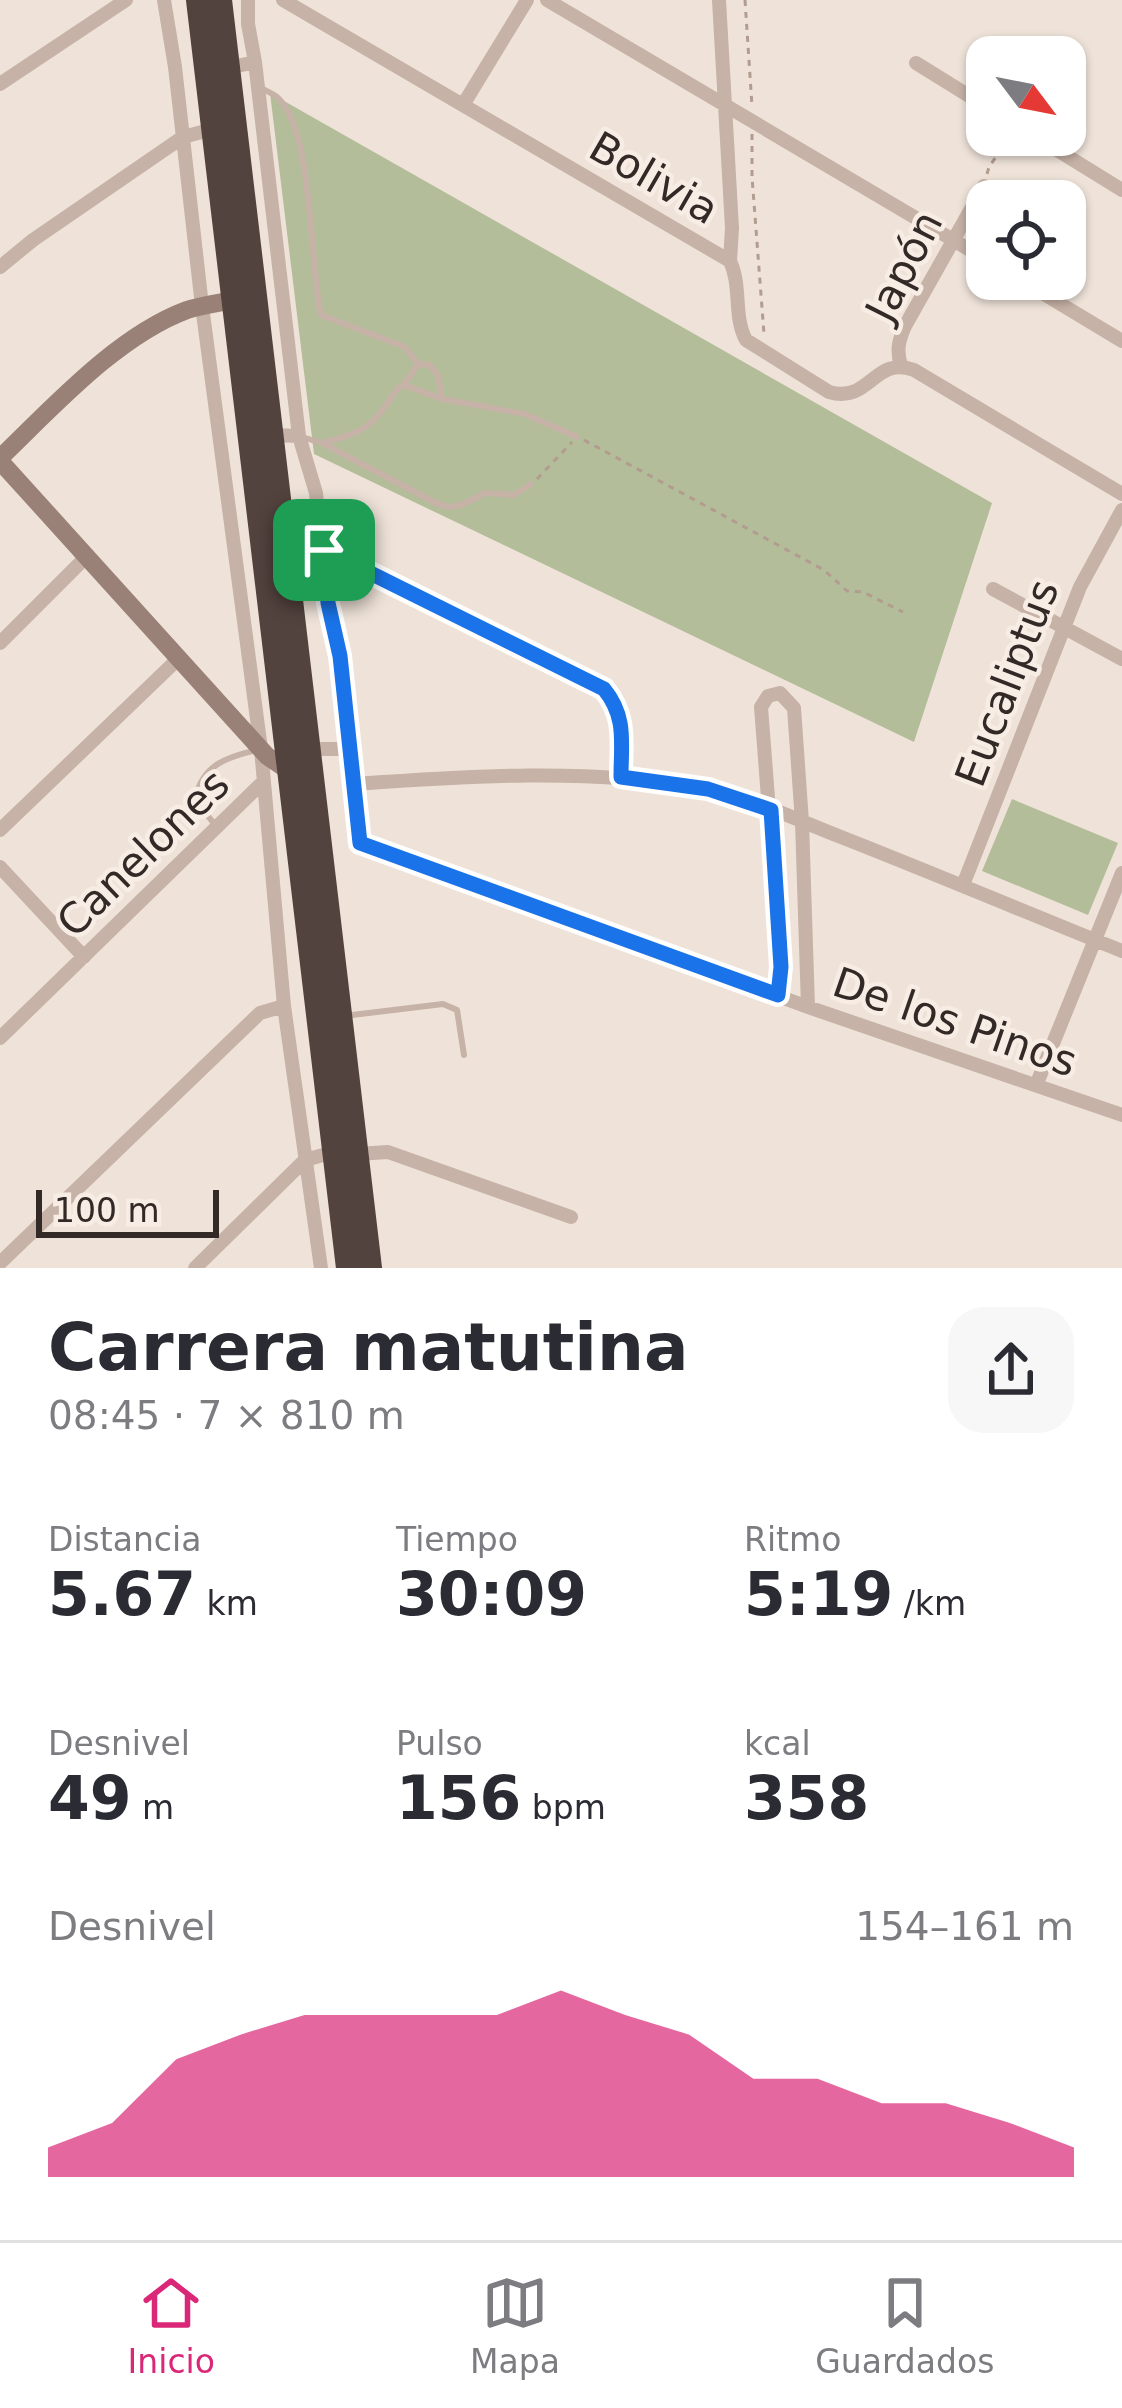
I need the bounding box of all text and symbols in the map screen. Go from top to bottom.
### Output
north arrow [966,36,1086,156]
map controls [966,36,1086,300]
street label: Bolivia [581,122,727,234]
button: locate [966,180,1086,300]
street label: Japón [854,203,952,332]
pin [273,499,375,601]
icon: arrive [291,517,357,583]
street label: Eucaliptus [945,573,1069,793]
street label: Canelones [47,759,239,947]
street label: De los Pinos [827,957,1083,1087]
scale bar [36,1184,219,1237]
text: 100 m [54,1191,160,1230]
button: share [948,1307,1074,1433]
text: Carrera matutina [48,1309,688,1386]
text: 08:45 · 7 × 810 m [48,1393,405,1438]
text: Distancia [48,1520,201,1559]
text: Tiempo [396,1520,518,1559]
text: Ritmo [744,1520,841,1559]
text: 5.67 [48,1559,196,1629]
text: 30:09 [396,1559,587,1629]
text: 5:19 [744,1559,893,1629]
text: km [196,1584,258,1623]
text: /km [893,1584,966,1623]
text: Desnivel [48,1724,190,1763]
text: Pulso [396,1724,483,1763]
text: kcal [744,1724,811,1763]
text: 49 [48,1763,132,1833]
text: 156 [396,1763,521,1833]
text: 358 [744,1763,869,1833]
text: m [132,1788,174,1827]
text: bpm [521,1788,606,1827]
text: Desnivel [48,1904,216,1949]
text: 154–161 m [855,1904,1074,1949]
tab: Inicio [128,2270,215,2381]
tab: Mapa [470,2270,560,2381]
tab: Guardados [815,2270,994,2381]

